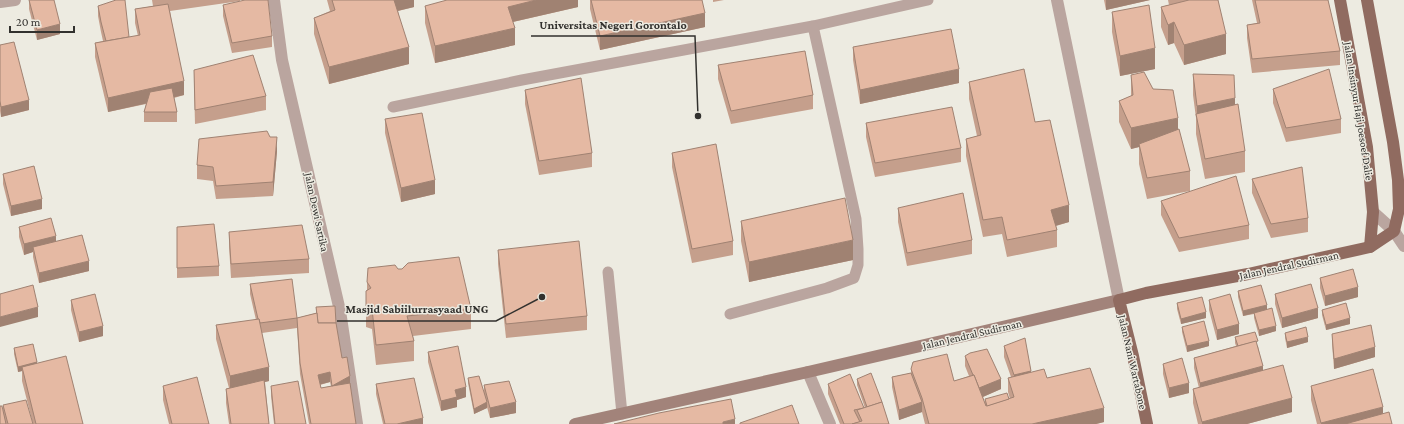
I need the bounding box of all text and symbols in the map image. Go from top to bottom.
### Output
scale bar [10,8,74,34]
callout: Universitas Negeri Gorontalo [531,12,695,36]
text: 20 m [16,15,41,29]
text: Universitas Negeri Gorontalo [539,18,687,32]
street label: Jalan Insinyur Haji Joesoef Dalie [1341,40,1376,181]
street label: Jalan Dewi Sartika [302,170,331,253]
street label: Jalan Jendral Sudirman [1237,249,1340,283]
callout: Masjid Sabiilurrasyaad UNG [337,297,496,321]
text: Masjid Sabiilurrasyaad UNG [346,302,489,316]
street label: Jalan Nani Wartabone [1115,313,1150,411]
street label: Jalan Jendral Sudirman [920,317,1023,352]

